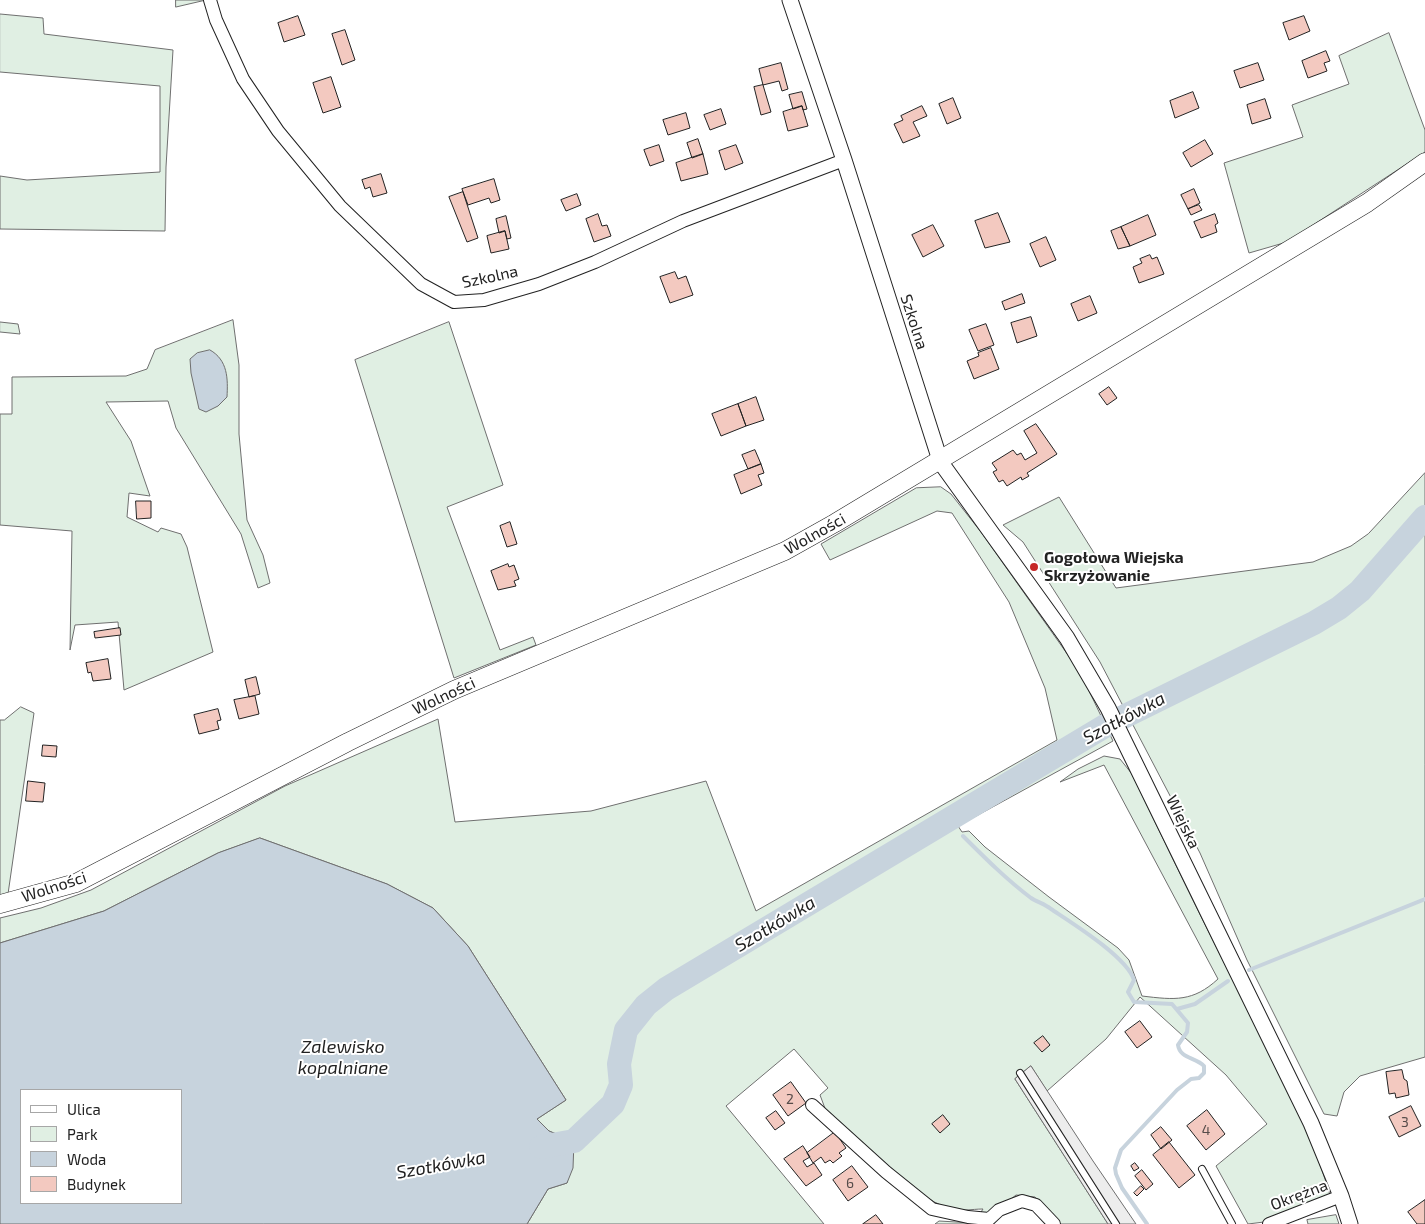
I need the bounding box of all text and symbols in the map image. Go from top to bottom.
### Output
street label: Szkolna [460,262,520,292]
street label: Szkolna [896,292,932,352]
street label: Wolności [781,509,849,559]
place label: Gogołowa Wiejska Skrzyżowanie [1044,548,1184,586]
marker: Gogołowa Wiejska Skrzyżowanie [1028,561,1040,573]
street label: Wolności [410,673,478,719]
water label: Szotkówka [1079,687,1169,749]
street label: Wiejska [1162,792,1204,852]
street label: Wolności [19,868,89,906]
water label: Szotkówka [731,892,819,956]
water label: Zalewisko kopalniane [298,1036,388,1078]
legend [20,1089,182,1204]
house number: 2 [786,1091,794,1107]
text: Ulica [67,1100,101,1118]
house number: 3 [1401,1114,1409,1130]
house number: 4 [1202,1122,1210,1138]
text: Park [67,1125,98,1143]
water label: Szotkówka [395,1147,487,1183]
text: Woda [67,1150,106,1168]
text: Budynek [67,1175,126,1193]
house number: 6 [846,1175,854,1191]
street label: Okrężna [1268,1175,1330,1215]

